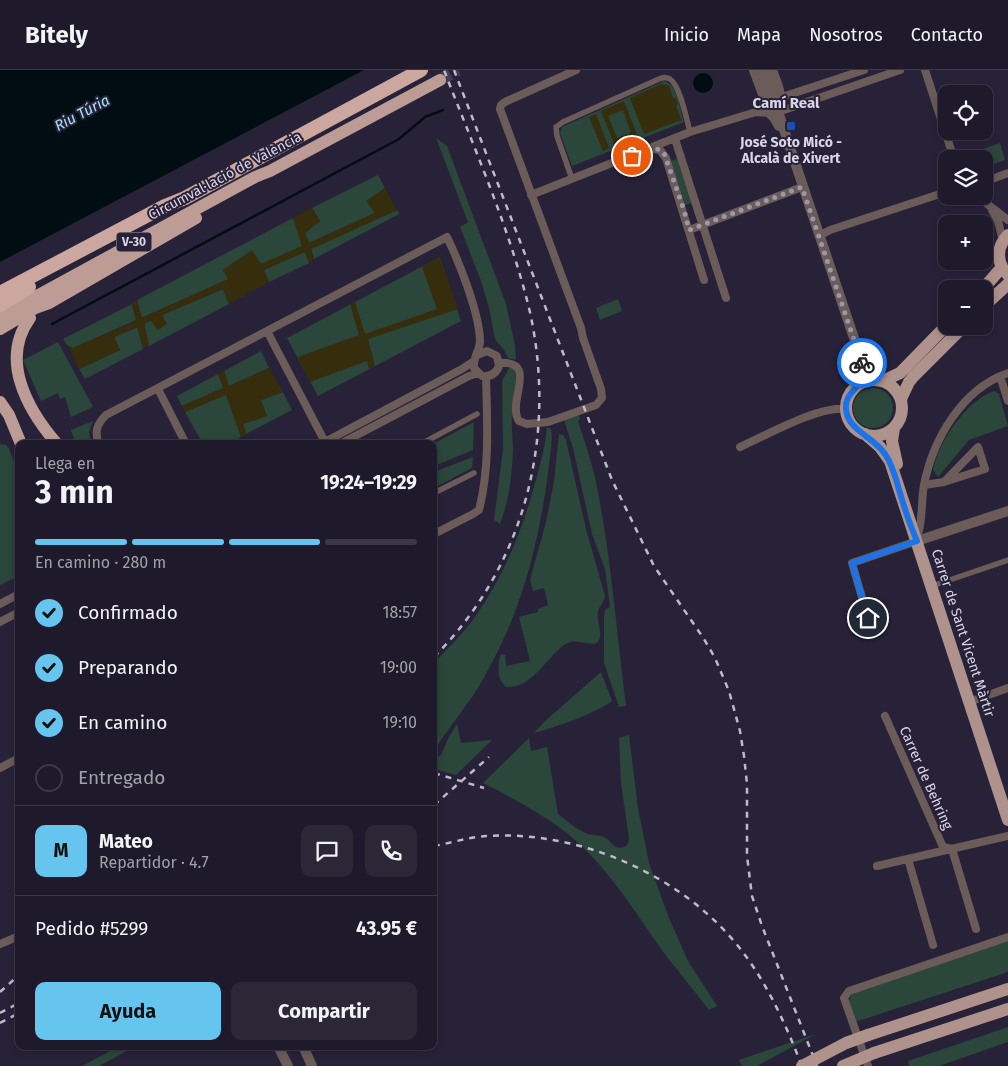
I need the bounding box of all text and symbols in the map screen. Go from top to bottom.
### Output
text: Bitely [25,21,88,49]
text: Inicio [664,24,709,46]
text: Mapa [737,24,781,46]
text: Nosotros [809,24,883,46]
text: Contacto [911,24,983,46]
map controls [938,85,993,335]
button: locate [938,85,993,140]
water label: Riu Túria [51,91,113,135]
district label: Camí Real [753,94,820,112]
marker: José Soto Micó - Alcalà de Xivert [785,120,797,132]
street label: Circumval·lació de València [145,128,305,224]
place label: José Soto Micó - Alcalà de Xivert [739,134,842,167]
pin [611,135,653,177]
icon: bag [618,142,646,170]
button: layers [938,150,993,205]
button: + [938,215,993,270]
road number: V-30 [116,232,152,252]
button: − [938,280,993,335]
courier [837,338,887,388]
icon: bike [848,349,876,377]
text: Llega en [35,454,95,473]
text: 19:24–19:29 [320,471,417,494]
text: 3 min [35,473,114,511]
street label: Carrer de Sant Vicent Màrtir [928,547,998,720]
text: En camino · 280 m [35,553,166,572]
pin [847,597,889,639]
icon: check [35,599,63,627]
text: Confirmado [78,601,178,624]
text: 18:57 [383,603,417,622]
icon: home [854,604,882,632]
icon: check [35,654,63,682]
text: Preparando [78,656,178,679]
text: 19:00 [380,658,417,677]
icon: check [35,709,63,737]
text: En camino [78,711,167,734]
text: 19:10 [383,713,417,732]
street label: Carrer de Behring [896,724,957,833]
text: Entregado [78,766,165,789]
button: chat [301,825,353,877]
button: phone [365,825,417,877]
text: Mateo [99,830,153,853]
text: M [54,839,68,862]
text: Repartidor · 4.7 [99,853,209,872]
text: Pedido #5299 [35,917,148,940]
text: 43.95 € [356,917,417,940]
button: Ayuda [35,982,221,1040]
button: Compartir [231,982,417,1040]

